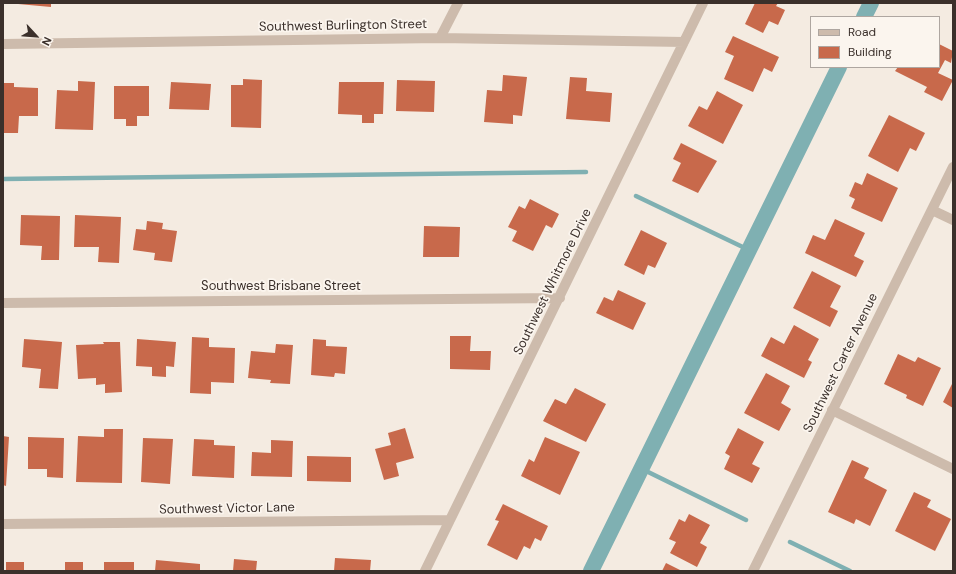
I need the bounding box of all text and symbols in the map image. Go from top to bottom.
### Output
north arrow [16,16,56,56]
legend [810,16,940,68]
street label: Southwest Burlington Street [259,17,427,35]
text: Road [848,24,876,40]
text: N [39,35,55,48]
text: Building [848,44,892,60]
street label: Southwest Whitmore Drive [511,206,595,358]
street label: Southwest Brisbane Street [201,279,361,295]
street label: Southwest Carter Avenue [800,291,882,435]
street label: Southwest Victor Lane [159,500,295,518]

